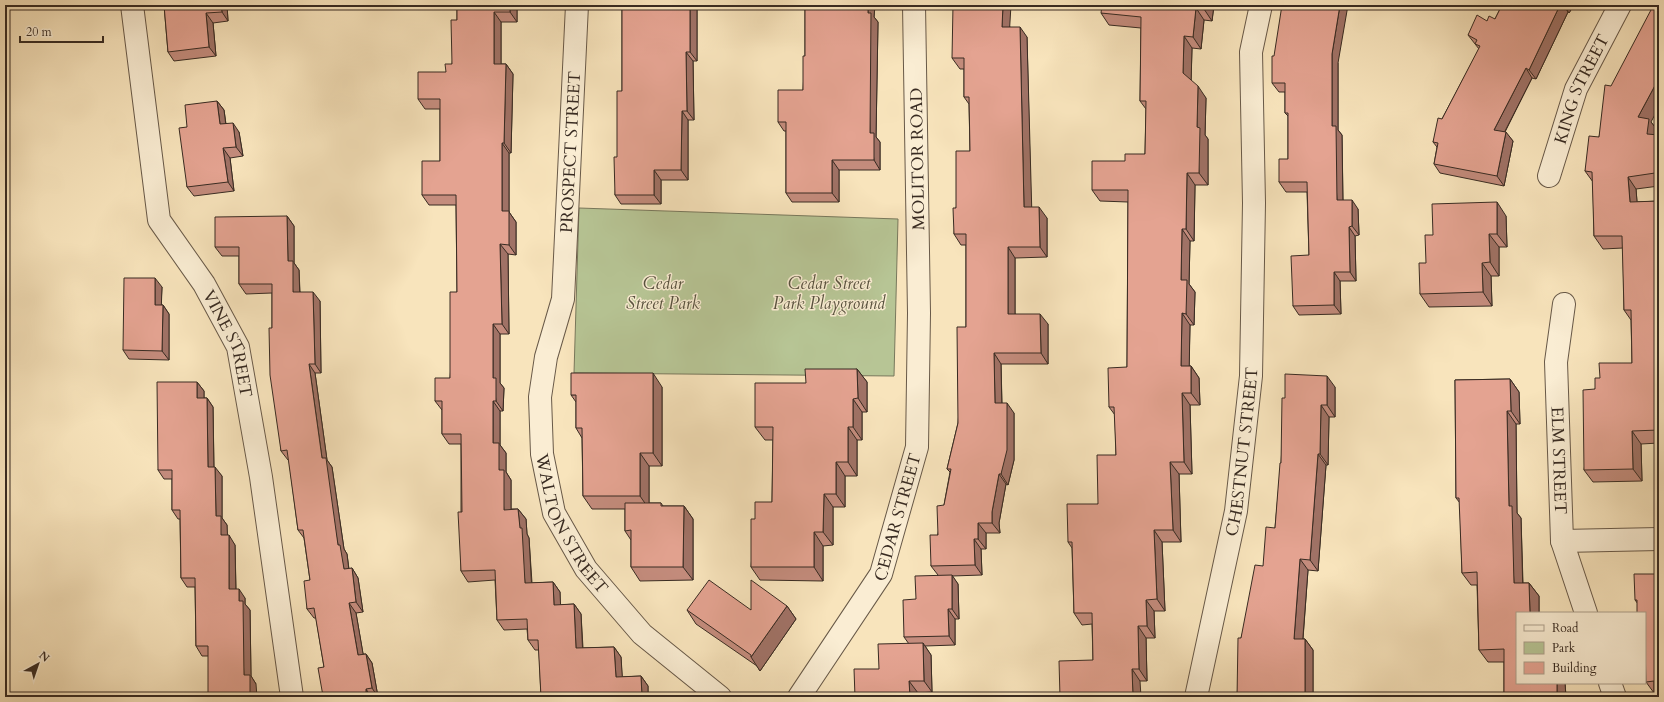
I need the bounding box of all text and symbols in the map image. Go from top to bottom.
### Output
scale bar [20,18,103,44]
text: 20 m [26,24,53,40]
street label: KING STREET [1549,30,1615,147]
street label: PROSPECT STREET [555,71,586,233]
street label: MOLITOR ROAD [905,87,930,231]
park label: Cedar Street Park [626,272,700,315]
park label: Cedar Street Park Playground [773,272,886,315]
street label: VINE STREET [197,286,258,399]
street label: CHESTNUT STREET [1220,367,1263,538]
street label: ELM STREET [1546,406,1572,515]
street label: WALTON STREET [530,451,613,599]
street label: CEDAR STREET [868,451,927,586]
legend [1516,612,1646,684]
text: Road [1552,620,1579,636]
text: Park [1552,640,1576,656]
north arrow [18,644,58,684]
text: N [36,648,53,666]
text: Building [1552,660,1597,676]

